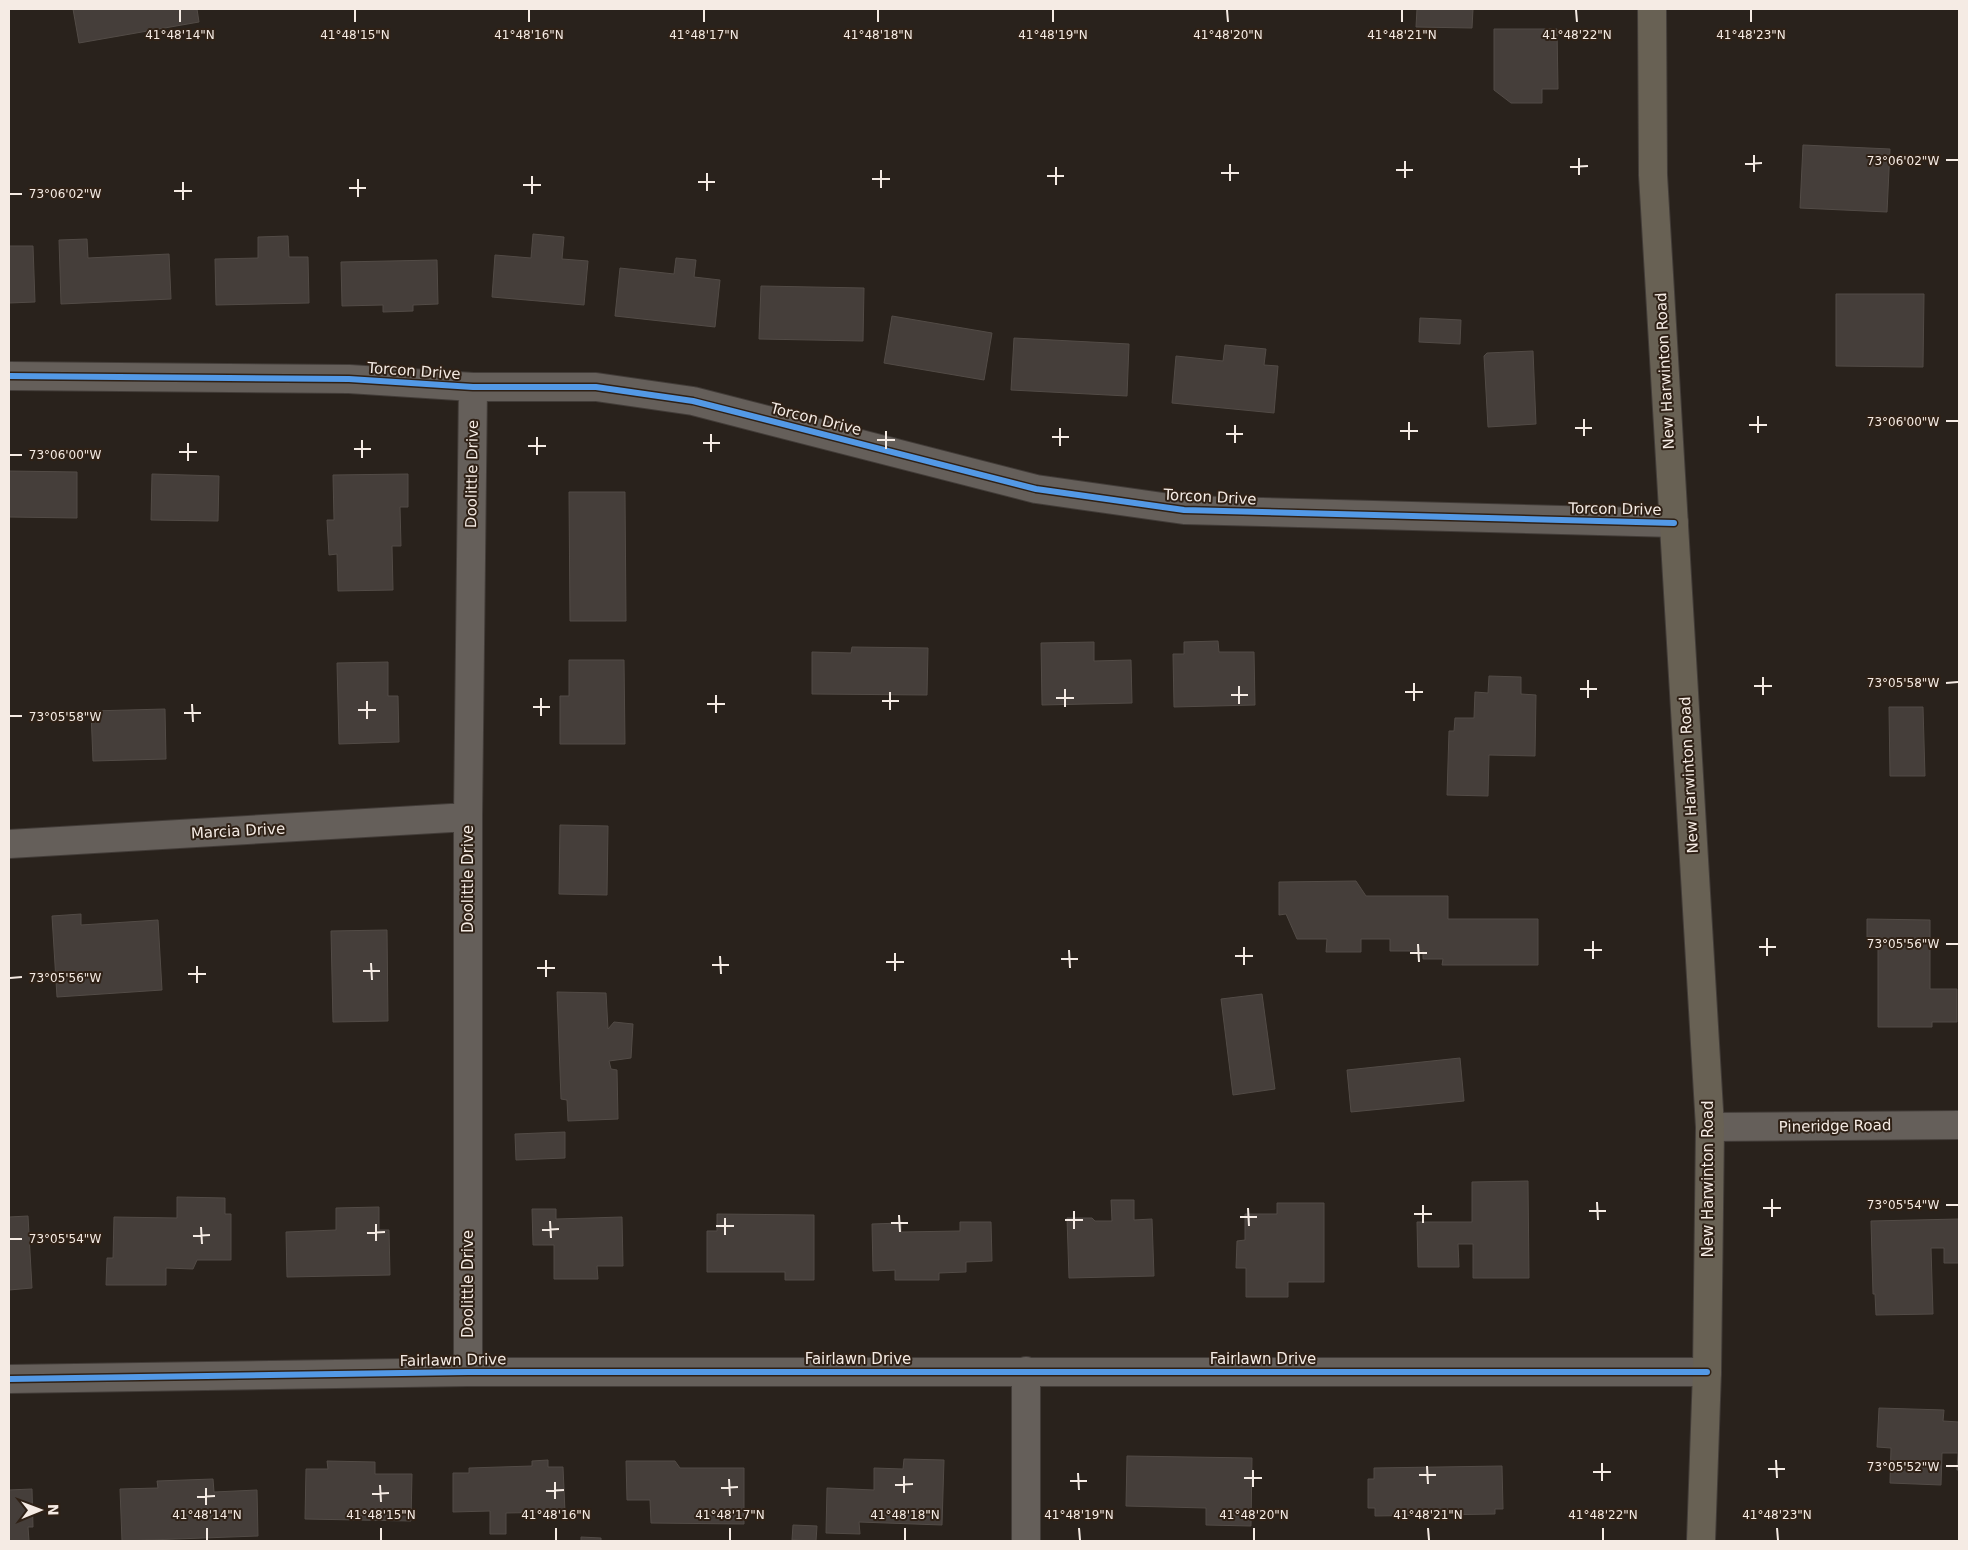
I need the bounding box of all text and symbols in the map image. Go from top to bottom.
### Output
text: 41°48'14"N [145,28,215,42]
text: 41°48'15"N [320,28,390,42]
text: 41°48'16"N [494,28,564,42]
text: 41°48'17"N [669,28,739,42]
text: 41°48'18"N [843,28,913,42]
text: 41°48'19"N [1018,28,1088,42]
text: 41°48'20"N [1193,28,1263,42]
text: 41°48'21"N [1367,28,1437,42]
text: 41°48'22"N [1542,28,1612,42]
text: 41°48'23"N [1716,28,1786,42]
text: 73°06'02"W [1867,154,1939,168]
text: 73°06'02"W [29,187,101,201]
street label: New Harwinton Road [1652,292,1678,450]
street label: Torcon Drive [366,359,461,383]
street label: Torcon Drive [768,399,863,439]
text: 73°06'00"W [1867,415,1939,429]
street label: Doolittle Drive [462,420,482,528]
text: 73°06'00"W [29,448,101,462]
street label: Torcon Drive [1162,486,1257,508]
street label: Torcon Drive [1567,499,1662,519]
text: 73°05'58"W [1867,676,1939,690]
street label: New Harwinton Road [1676,696,1702,854]
text: 73°05'58"W [29,710,101,724]
street label: Marcia Drive [190,820,286,842]
street label: Doolittle Drive [459,825,477,933]
text: 73°05'56"W [1867,937,1939,951]
text: 73°05'56"W [29,971,101,985]
street label: New Harwinton Road [1699,1100,1717,1258]
street label: Pineridge Road [1779,1116,1891,1136]
text: 73°05'54"W [1867,1198,1939,1212]
street label: Doolittle Drive [459,1230,477,1338]
text: 73°05'54"W [29,1232,101,1246]
street label: Fairlawn Drive [400,1350,506,1370]
street label: Fairlawn Drive [805,1350,911,1368]
street label: Fairlawn Drive [1210,1350,1316,1368]
text: 73°05'52"W [1867,1460,1939,1474]
north arrow [15,1485,65,1535]
text: N [45,1504,61,1516]
text: 41°48'14"N [172,1508,242,1522]
text: 41°48'15"N [346,1508,416,1522]
text: 41°48'16"N [521,1508,591,1522]
text: 41°48'17"N [695,1508,765,1522]
text: 41°48'18"N [870,1508,940,1522]
text: 41°48'19"N [1044,1508,1114,1522]
text: 41°48'20"N [1219,1508,1289,1522]
text: 41°48'21"N [1393,1508,1463,1522]
text: 41°48'22"N [1568,1508,1638,1522]
text: 41°48'23"N [1742,1508,1812,1522]

